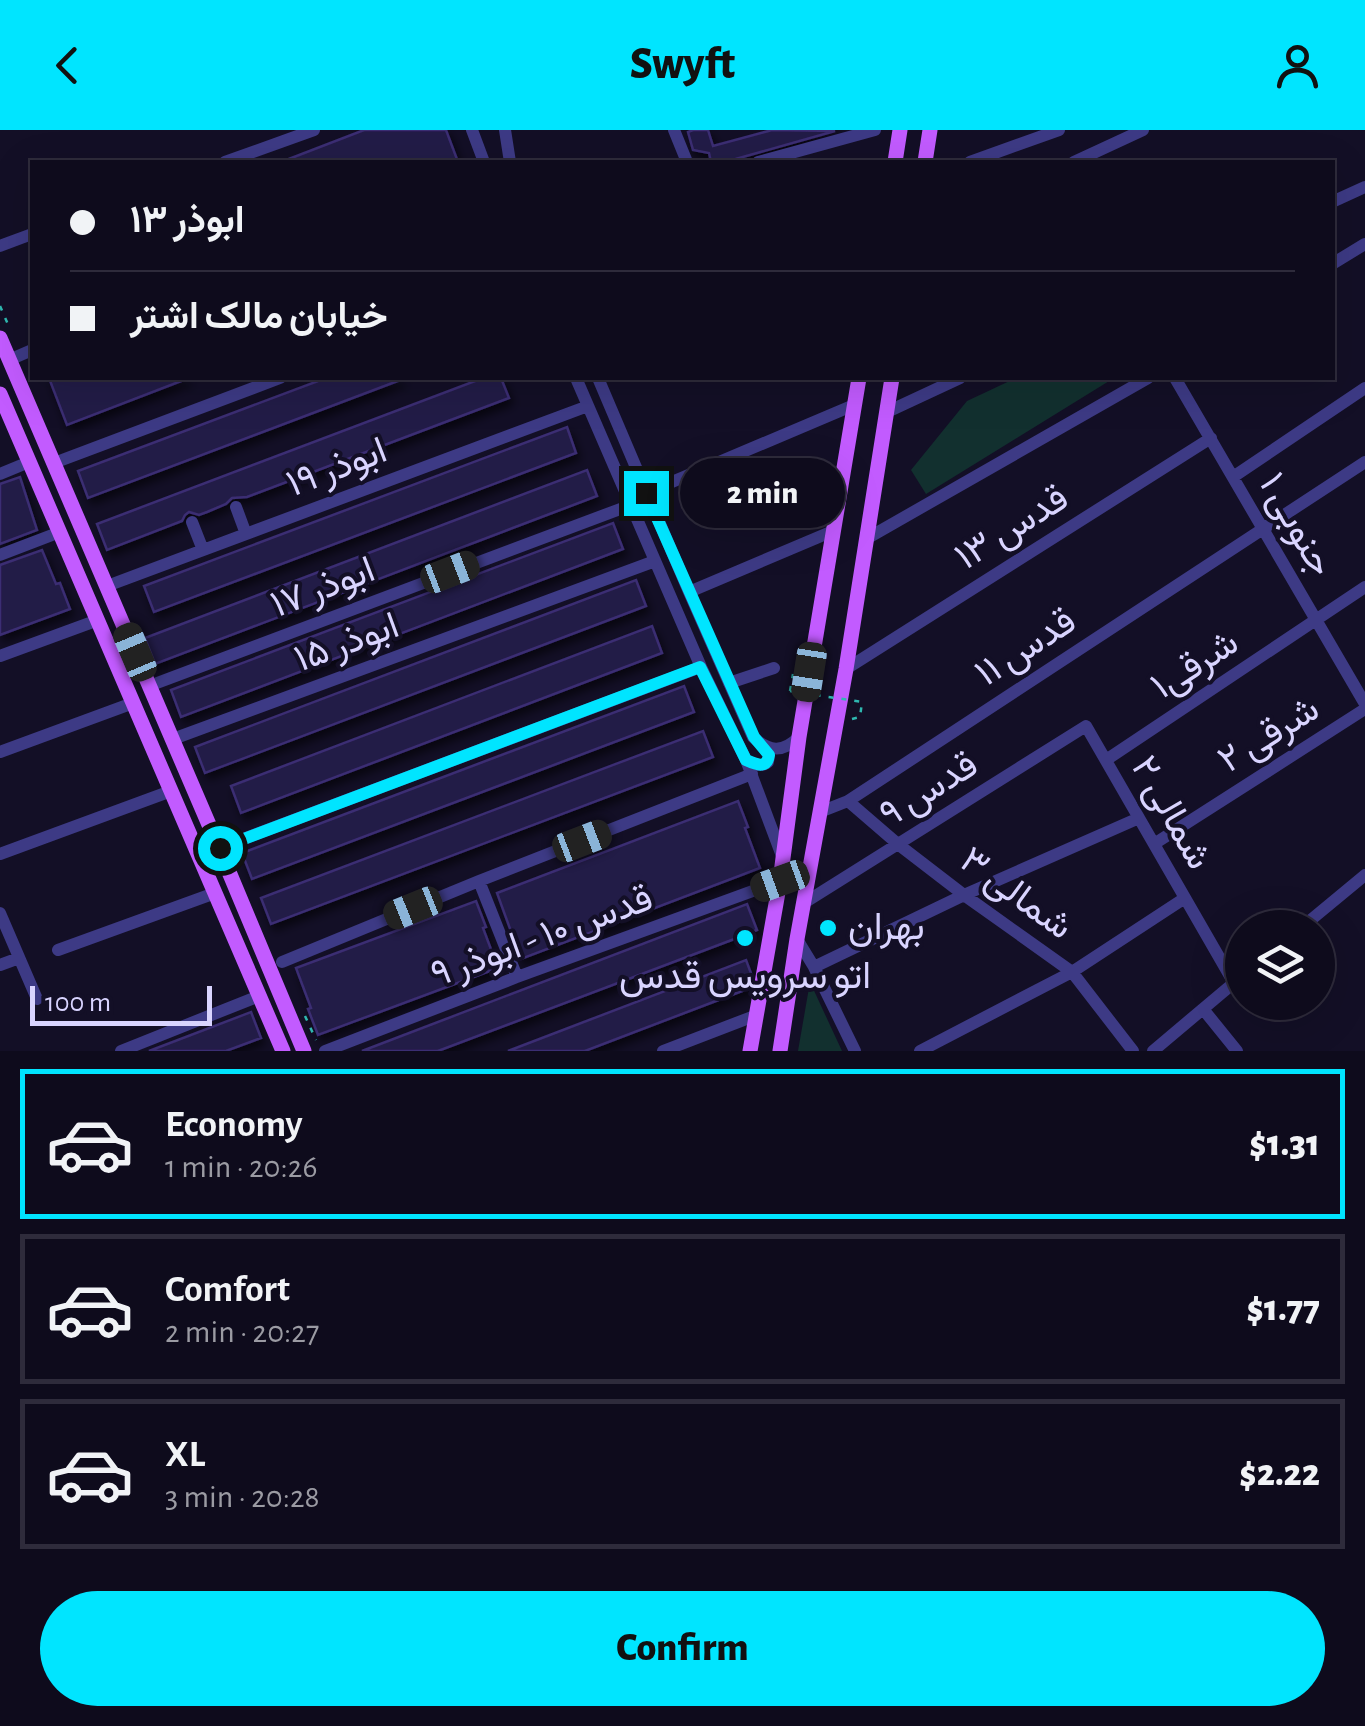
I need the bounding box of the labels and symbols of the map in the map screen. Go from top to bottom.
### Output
street label: ابوذر ۱۹ [282,432,393,506]
callout: 2 min [681,458,846,528]
street label: ۱ جنوبی [1250,467,1340,584]
route end [624,471,669,516]
street label: قدس ۱۳ [949,479,1076,579]
car [417,547,483,597]
street label: ابوذر ۱۷ [266,551,381,627]
street label: قدس ۱۱ [969,602,1084,696]
street label: ابوذر ۱۵ [290,607,405,681]
car [109,619,161,685]
street label: شرقی۱ [1145,623,1246,708]
car [789,640,829,704]
street label: شرقی ۲ [1212,690,1327,782]
street label: قدس ۹ [874,746,986,836]
street label: شمالی ۲ [1122,750,1218,877]
car [549,816,615,866]
route start [198,826,243,871]
street label: شمالی ۳ [952,841,1079,949]
car [747,857,813,905]
street label: قدس ۱۰ - ابوذر ۹ [426,879,659,997]
car [380,883,446,933]
place label: بهران [848,909,925,949]
marker: بهران [817,917,839,939]
marker: اتو سرویس قدس [734,927,756,949]
place label: اتو سرویس قدس [619,958,871,998]
scale bar [30,981,212,1026]

